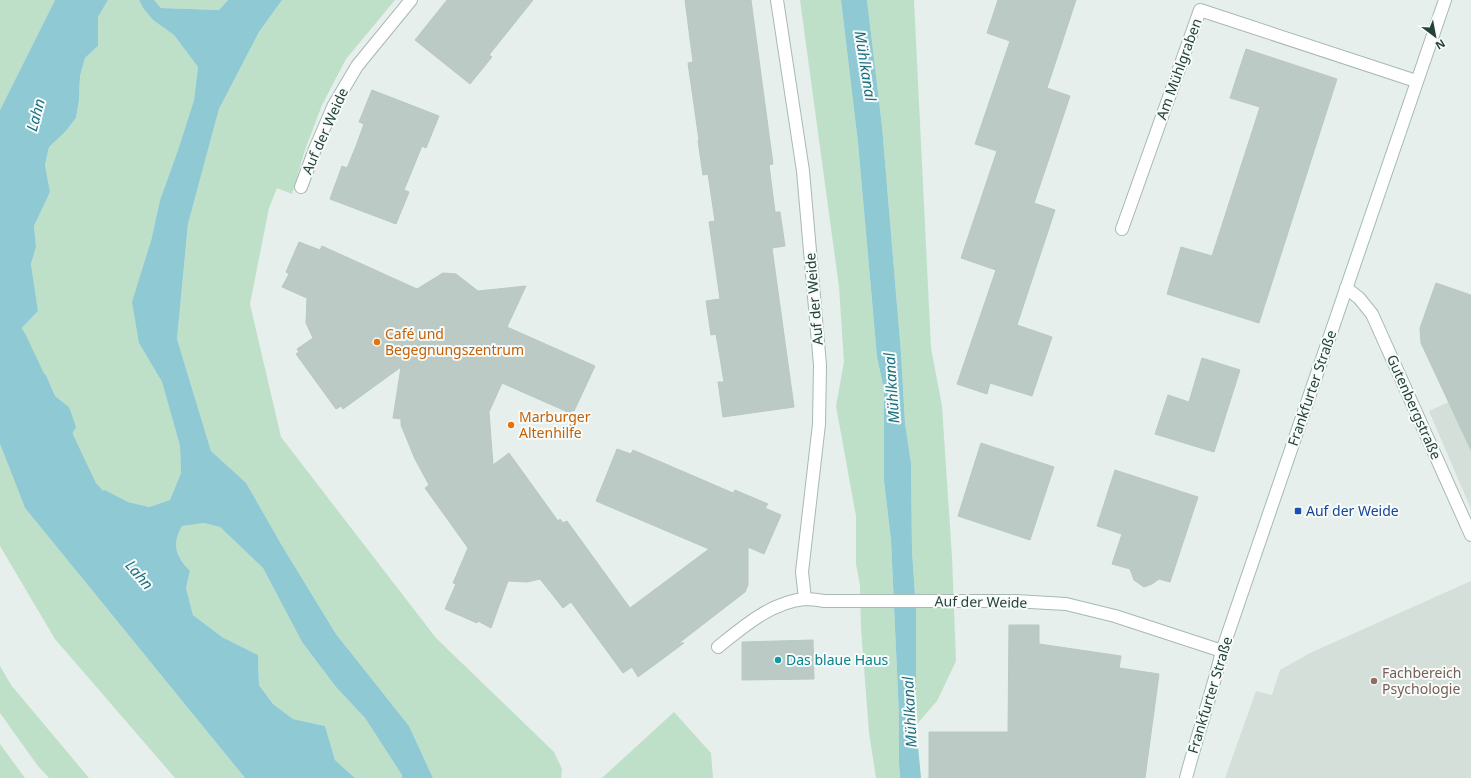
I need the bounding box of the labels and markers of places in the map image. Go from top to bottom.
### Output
place label: Café und Begegnungszentrum [385,324,524,359]
marker: Café und Begegnungszentrum [372,337,382,347]
place label: Marburger Altenhilfe [519,407,591,442]
marker: Marburger Altenhilfe [506,420,516,430]
place label: Auf der Weide [1306,501,1399,520]
marker: Auf der Weide [1293,506,1303,516]
place label: Das blaue Haus [786,650,889,669]
marker: Das blaue Haus [773,655,783,665]
place label: Fachbereich Psychologie [1382,663,1461,698]
marker: Fachbereich Psychologie [1369,676,1379,686]

